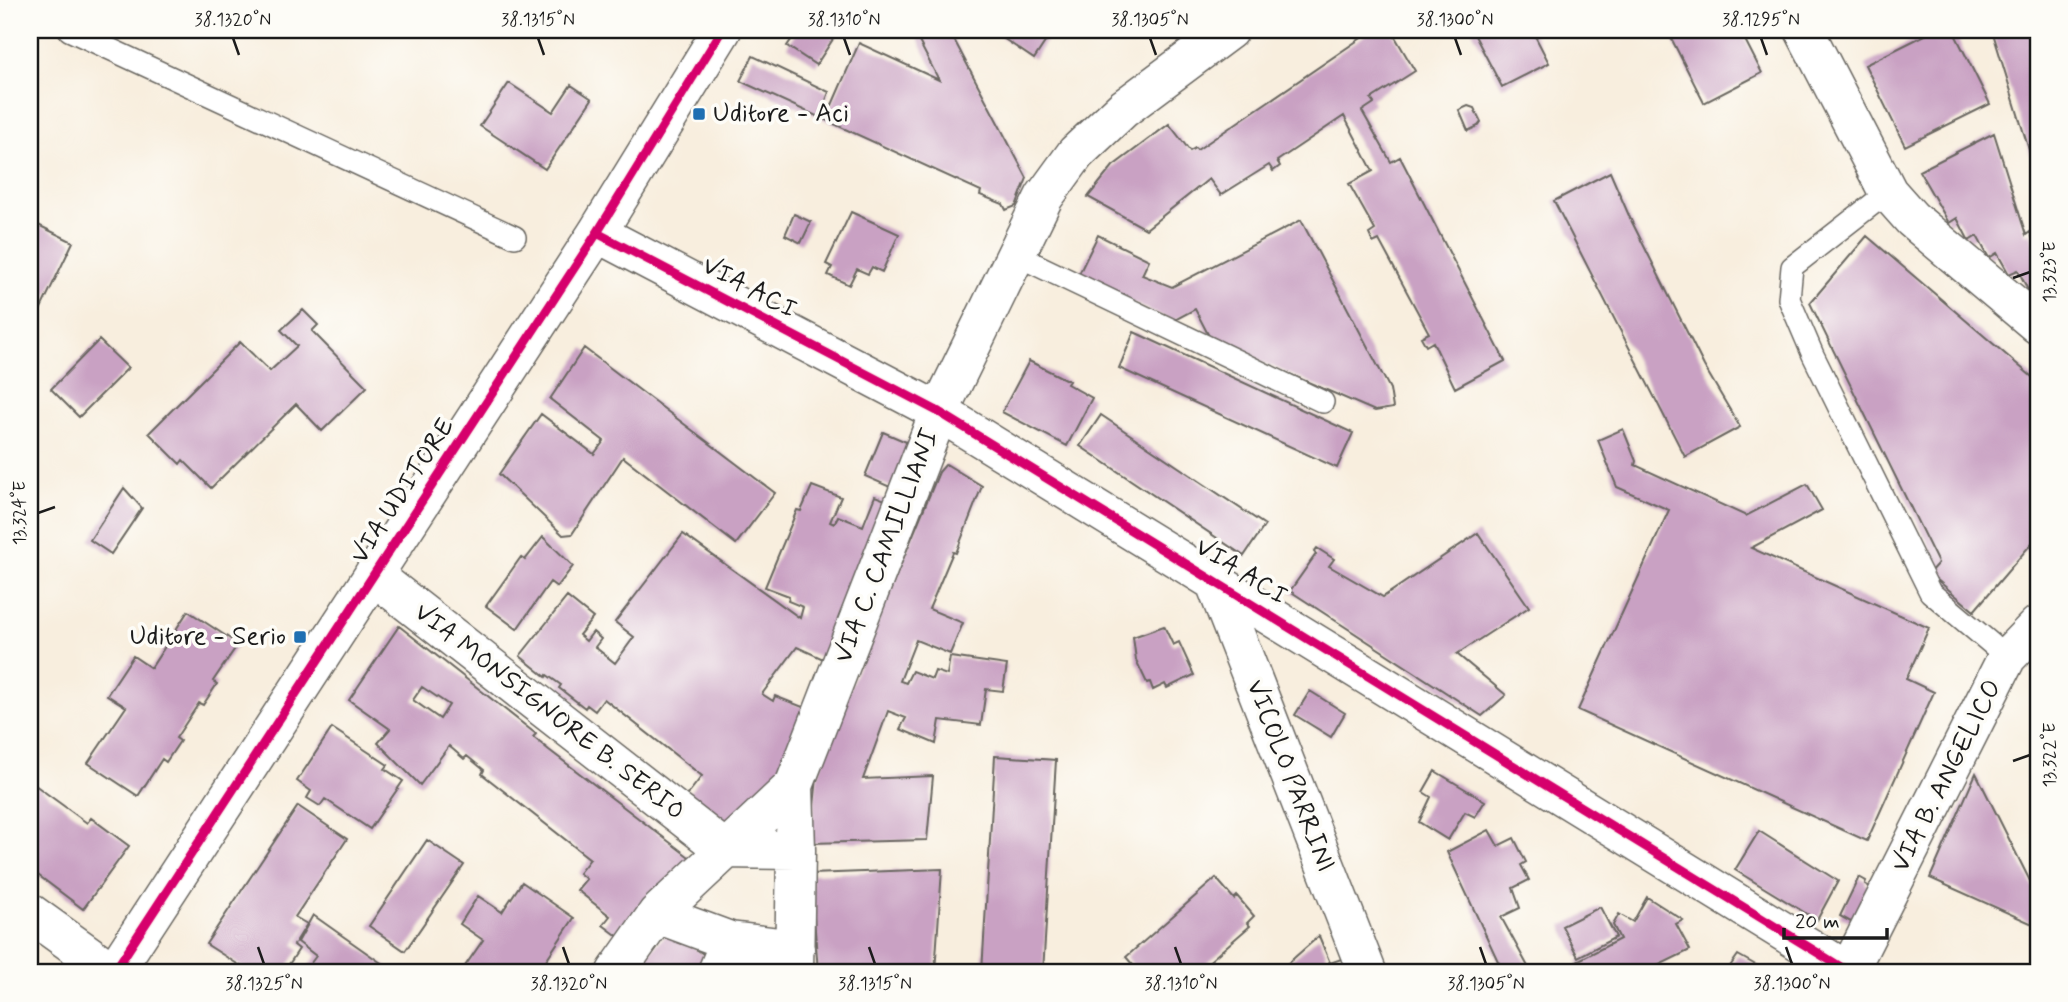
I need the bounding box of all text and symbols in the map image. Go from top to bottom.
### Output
text: 38.1320°N [195,8,271,32]
text: 38.1315°N [501,8,575,32]
text: 38.1310°N [807,8,881,32]
text: 38.1305°N [1111,8,1189,32]
text: 38.1300°N [1417,8,1493,32]
text: 38.1295°N [1722,8,1800,32]
place label: Uditore - Aci [713,97,849,131]
marker: Uditore - Aci [691,106,707,122]
text: 13.323°E [2038,241,2062,303]
street label: VIA ACI [696,249,802,327]
street label: VIA UDITORE [343,412,463,570]
street label: VIA C. CAMILLIANI [827,424,947,668]
text: 13.324°E [8,481,32,545]
street label: VIA ACI [1188,530,1294,614]
street label: VIA MONSIGNORE B. SERIO [407,596,691,828]
place label: Uditore - Serio [130,620,286,654]
marker: Uditore - Serio [292,629,308,645]
street label: VIA B. ANGELICO [1884,674,2010,878]
street label: VICOLO PARRINI [1238,675,1342,877]
text: 13.322°E [2038,723,2062,787]
scale bar [1784,897,1888,941]
text: 20 m [1795,908,1840,936]
text: 38.1325°N [225,972,303,996]
text: 38.1320°N [531,972,607,996]
text: 38.1315°N [838,972,912,996]
text: 38.1310°N [1144,972,1218,996]
text: 38.1305°N [1447,972,1525,996]
text: 38.1300°N [1754,972,1830,996]

